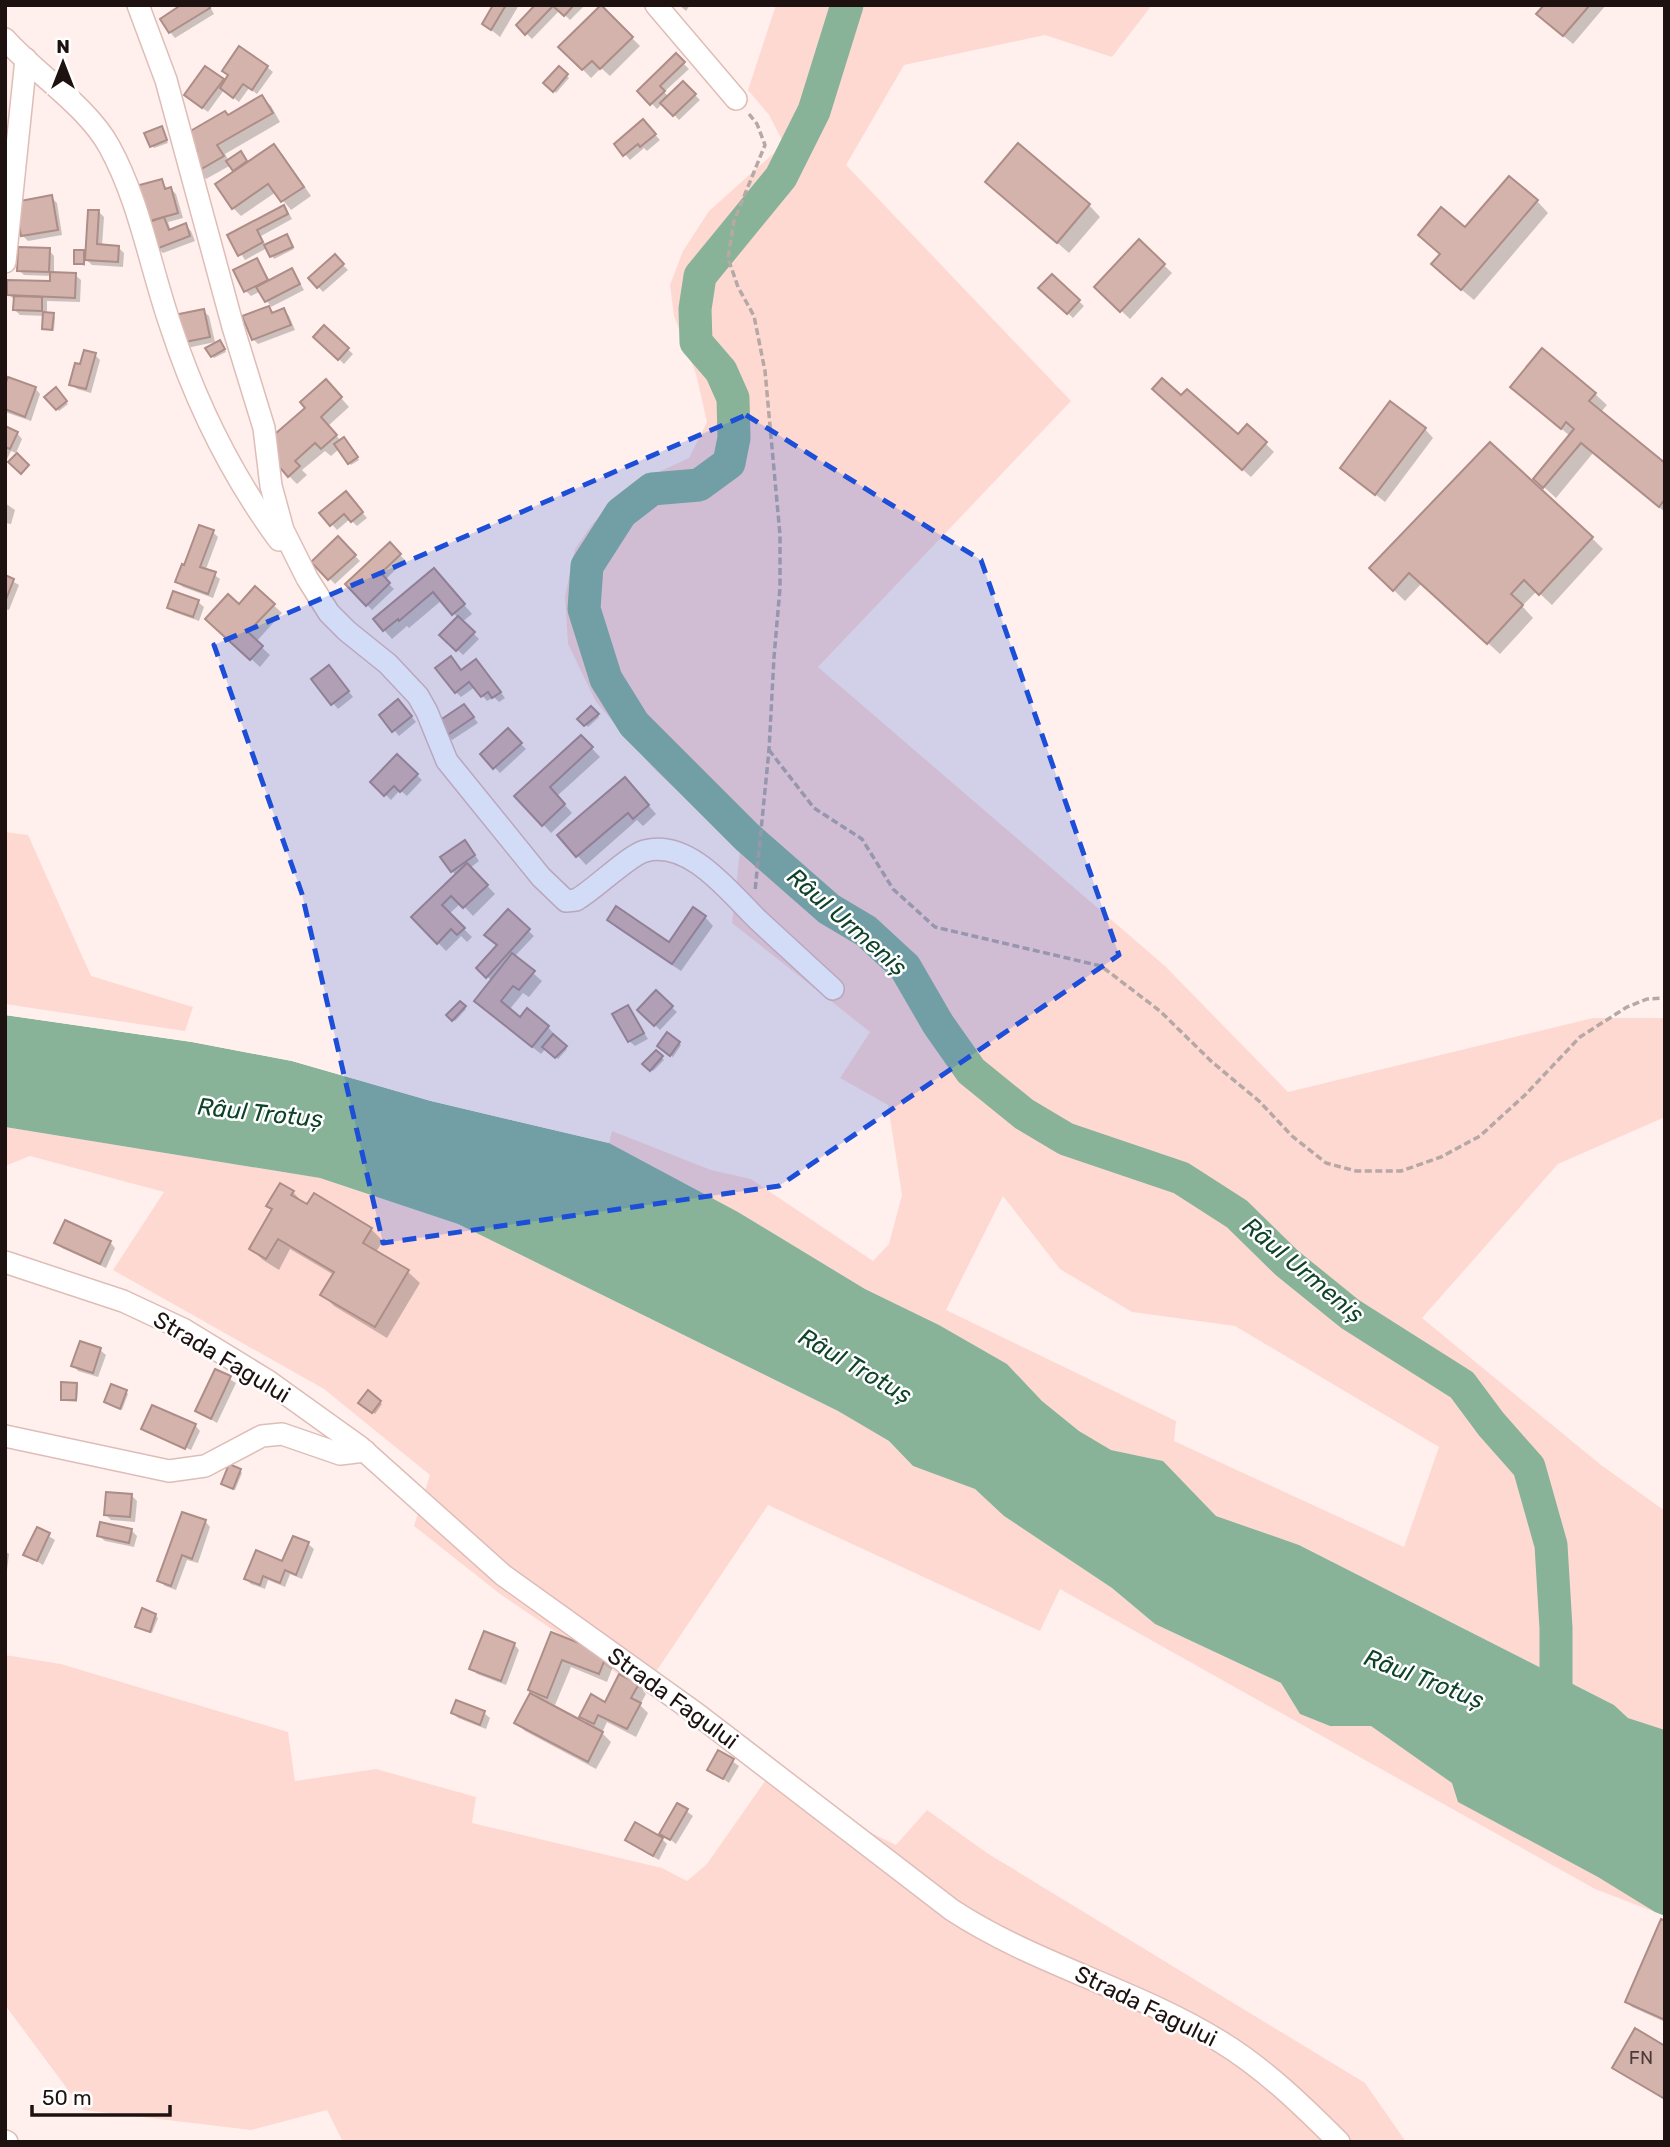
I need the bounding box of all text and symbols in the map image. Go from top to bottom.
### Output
north arrow [28,28,98,98]
text: N [56,35,70,58]
water label: Râul Urmeniș [781,862,913,982]
water label: Râul Trotuș [196,1092,324,1134]
water label: Râul Urmeniș [1237,1211,1369,1329]
street label: Strada Fagului [149,1305,295,1409]
water label: Râul Trotuș [793,1322,917,1410]
street label: Strada Fagului [602,1641,744,1755]
water label: Râul Trotuș [1360,1643,1488,1715]
street label: Strada Fagului [1070,1960,1222,2052]
house number: FN [1629,2046,1653,2069]
scale bar [32,2074,170,2118]
text: 50 m [42,2085,92,2110]

